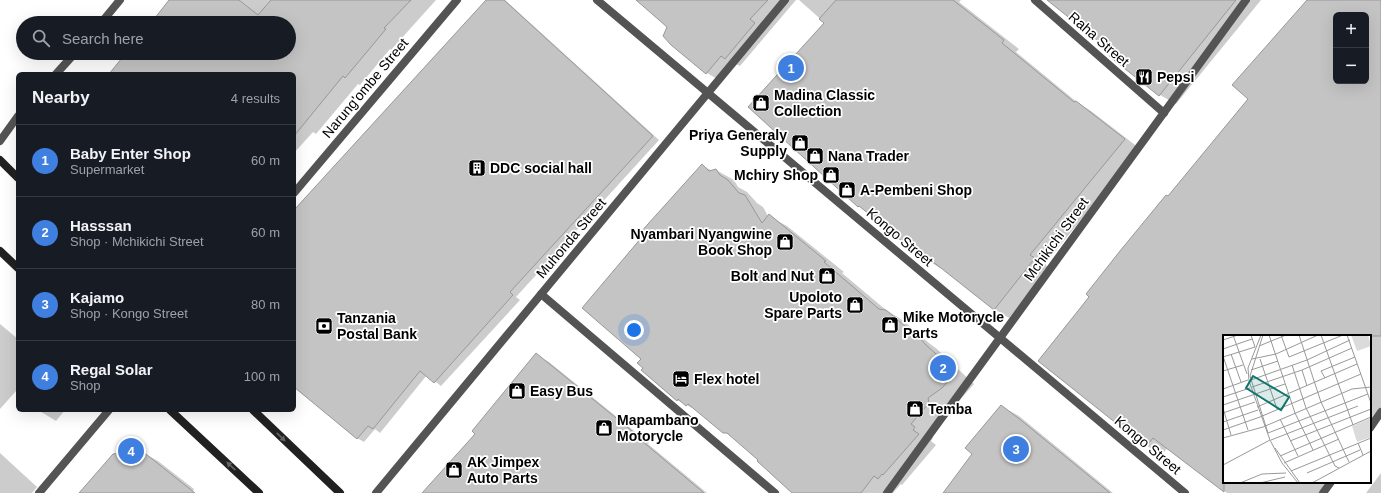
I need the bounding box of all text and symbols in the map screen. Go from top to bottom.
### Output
street label: Raha Street [1066,8,1133,70]
map controls [1333,12,1369,84]
button: + [1333,12,1369,48]
search box [16,16,296,60]
icon: search [30,27,52,49]
text: Search here [62,30,144,47]
street label: Narung'ombe Street [319,35,411,141]
button: − [1333,48,1369,84]
pin: 1 [778,53,804,83]
restaurant icon: Pepsi [1134,67,1154,87]
place label: Pepsi [1157,69,1194,85]
place label: Madina Classic Collection [774,87,875,119]
text: Nearby [32,88,90,107]
text: 4 results [231,91,280,106]
shop icon: Madina Classic Collection [751,93,771,113]
place label: Priya Generaly Supply [689,127,787,159]
shop icon: Priya Generaly Supply [790,133,810,153]
text: Baby Enter Shop [70,145,191,162]
shop icon: Nana Trader [805,146,825,166]
place label: Nana Trader [828,148,909,164]
text: 1 [41,153,49,168]
text: 60 m [251,153,280,168]
building icon: DDC social hall [467,158,487,178]
place label: DDC social hall [490,160,592,176]
text: Supermarket [70,162,144,177]
shop icon: Mchiry Shop [821,165,841,185]
place label: Mchiry Shop [734,167,818,183]
shop icon: A-Pembeni Shop [837,180,857,200]
place label: A-Pembeni Shop [860,182,972,198]
street label: Mchikichi Street [1020,194,1092,284]
street label: Muhonda Street [533,195,609,281]
street label: Kongo Street [864,205,937,269]
text: Hasssan [70,217,132,234]
text: 2 [41,225,49,240]
text: 60 m [251,225,280,240]
place label: Nyambari Nyangwine Book Shop [630,226,772,258]
shop icon: Nyambari Nyangwine Book Shop [775,232,795,252]
text: Shop · Mchikichi Street [70,234,204,249]
shop icon: Bolt and Nut [817,266,837,286]
place label: Bolt and Nut [731,268,814,284]
text: Kajamo [70,289,124,306]
place label: Upoloto Spare Parts [764,289,842,321]
shop icon: Upoloto Spare Parts [845,295,865,315]
text: 3 [41,297,49,312]
text: 80 m [251,297,280,312]
text: Shop · Kongo Street [70,306,188,321]
place label: Mike Motorycle Parts [903,309,1004,341]
place label: Tanzania Postal Bank [337,310,417,342]
shop icon: Mike Motorycle Parts [880,315,900,335]
bank icon: Tanzania Postal Bank [314,316,334,336]
your location [624,320,644,340]
inset map [1223,335,1371,483]
pin: 2 [930,353,956,383]
text: Regal Solar [70,361,153,378]
text: 4 [41,369,49,384]
text: 100 m [244,369,280,384]
hotel icon: Flex hotel [671,369,691,389]
place label: Flex hotel [694,371,759,387]
text: Shop [70,378,100,393]
shop icon: Easy Bus [507,381,527,401]
place label: Easy Bus [530,383,593,399]
shop icon: Temba [905,399,925,419]
place label: Temba [928,401,972,417]
place label: Mapambano Motorycle [617,412,699,444]
street label: Kongo Street [1112,413,1185,477]
shop icon: Mapambano Motorycle [594,418,614,438]
one-way arrow [276,432,286,442]
pin: 3 [1003,434,1029,464]
pin: 4 [118,436,144,466]
place label: AK Jimpex Auto Parts [467,454,540,486]
shop icon: AK Jimpex Auto Parts [444,460,464,480]
one-way arrow [226,462,236,471]

